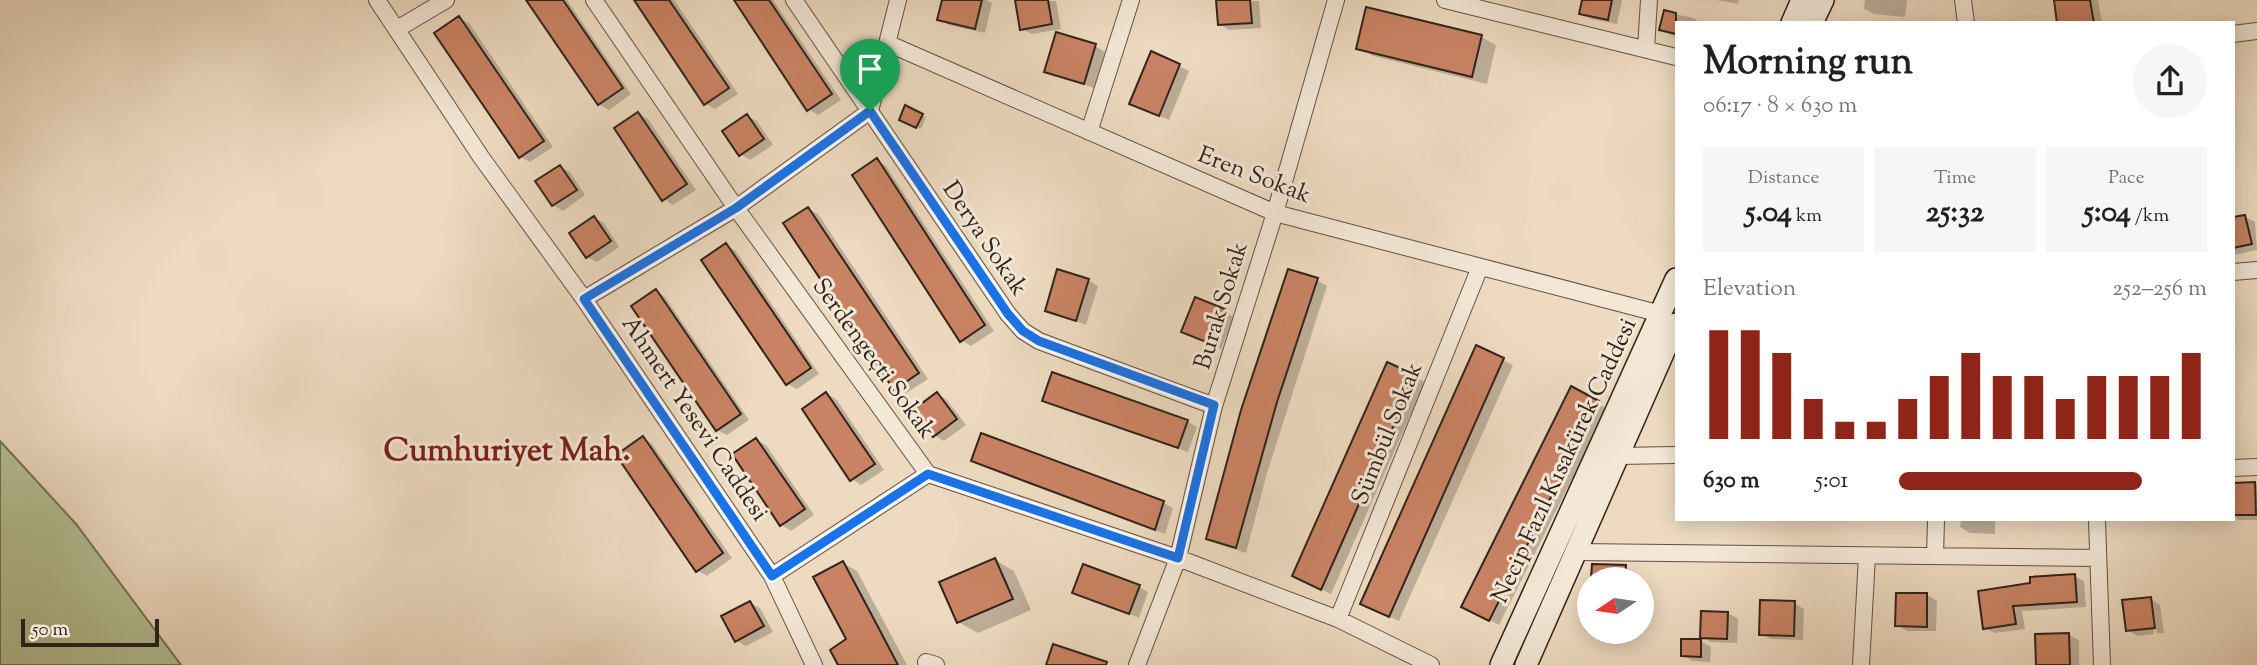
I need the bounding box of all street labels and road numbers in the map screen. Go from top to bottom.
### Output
street label: Eren Sokak [1193,139,1315,213]
street label: Derya Sokak [933,175,1035,303]
street label: Burak Sokak [1186,238,1258,374]
street label: Serdengeçti Sokak [803,272,943,446]
street label: Ahmert Yesevi Caddesi [612,310,776,529]
street label: Necip Fazıl Kısakürek Caddesi [1484,313,1646,609]
street label: Sümbül Sokak [1344,358,1432,510]

